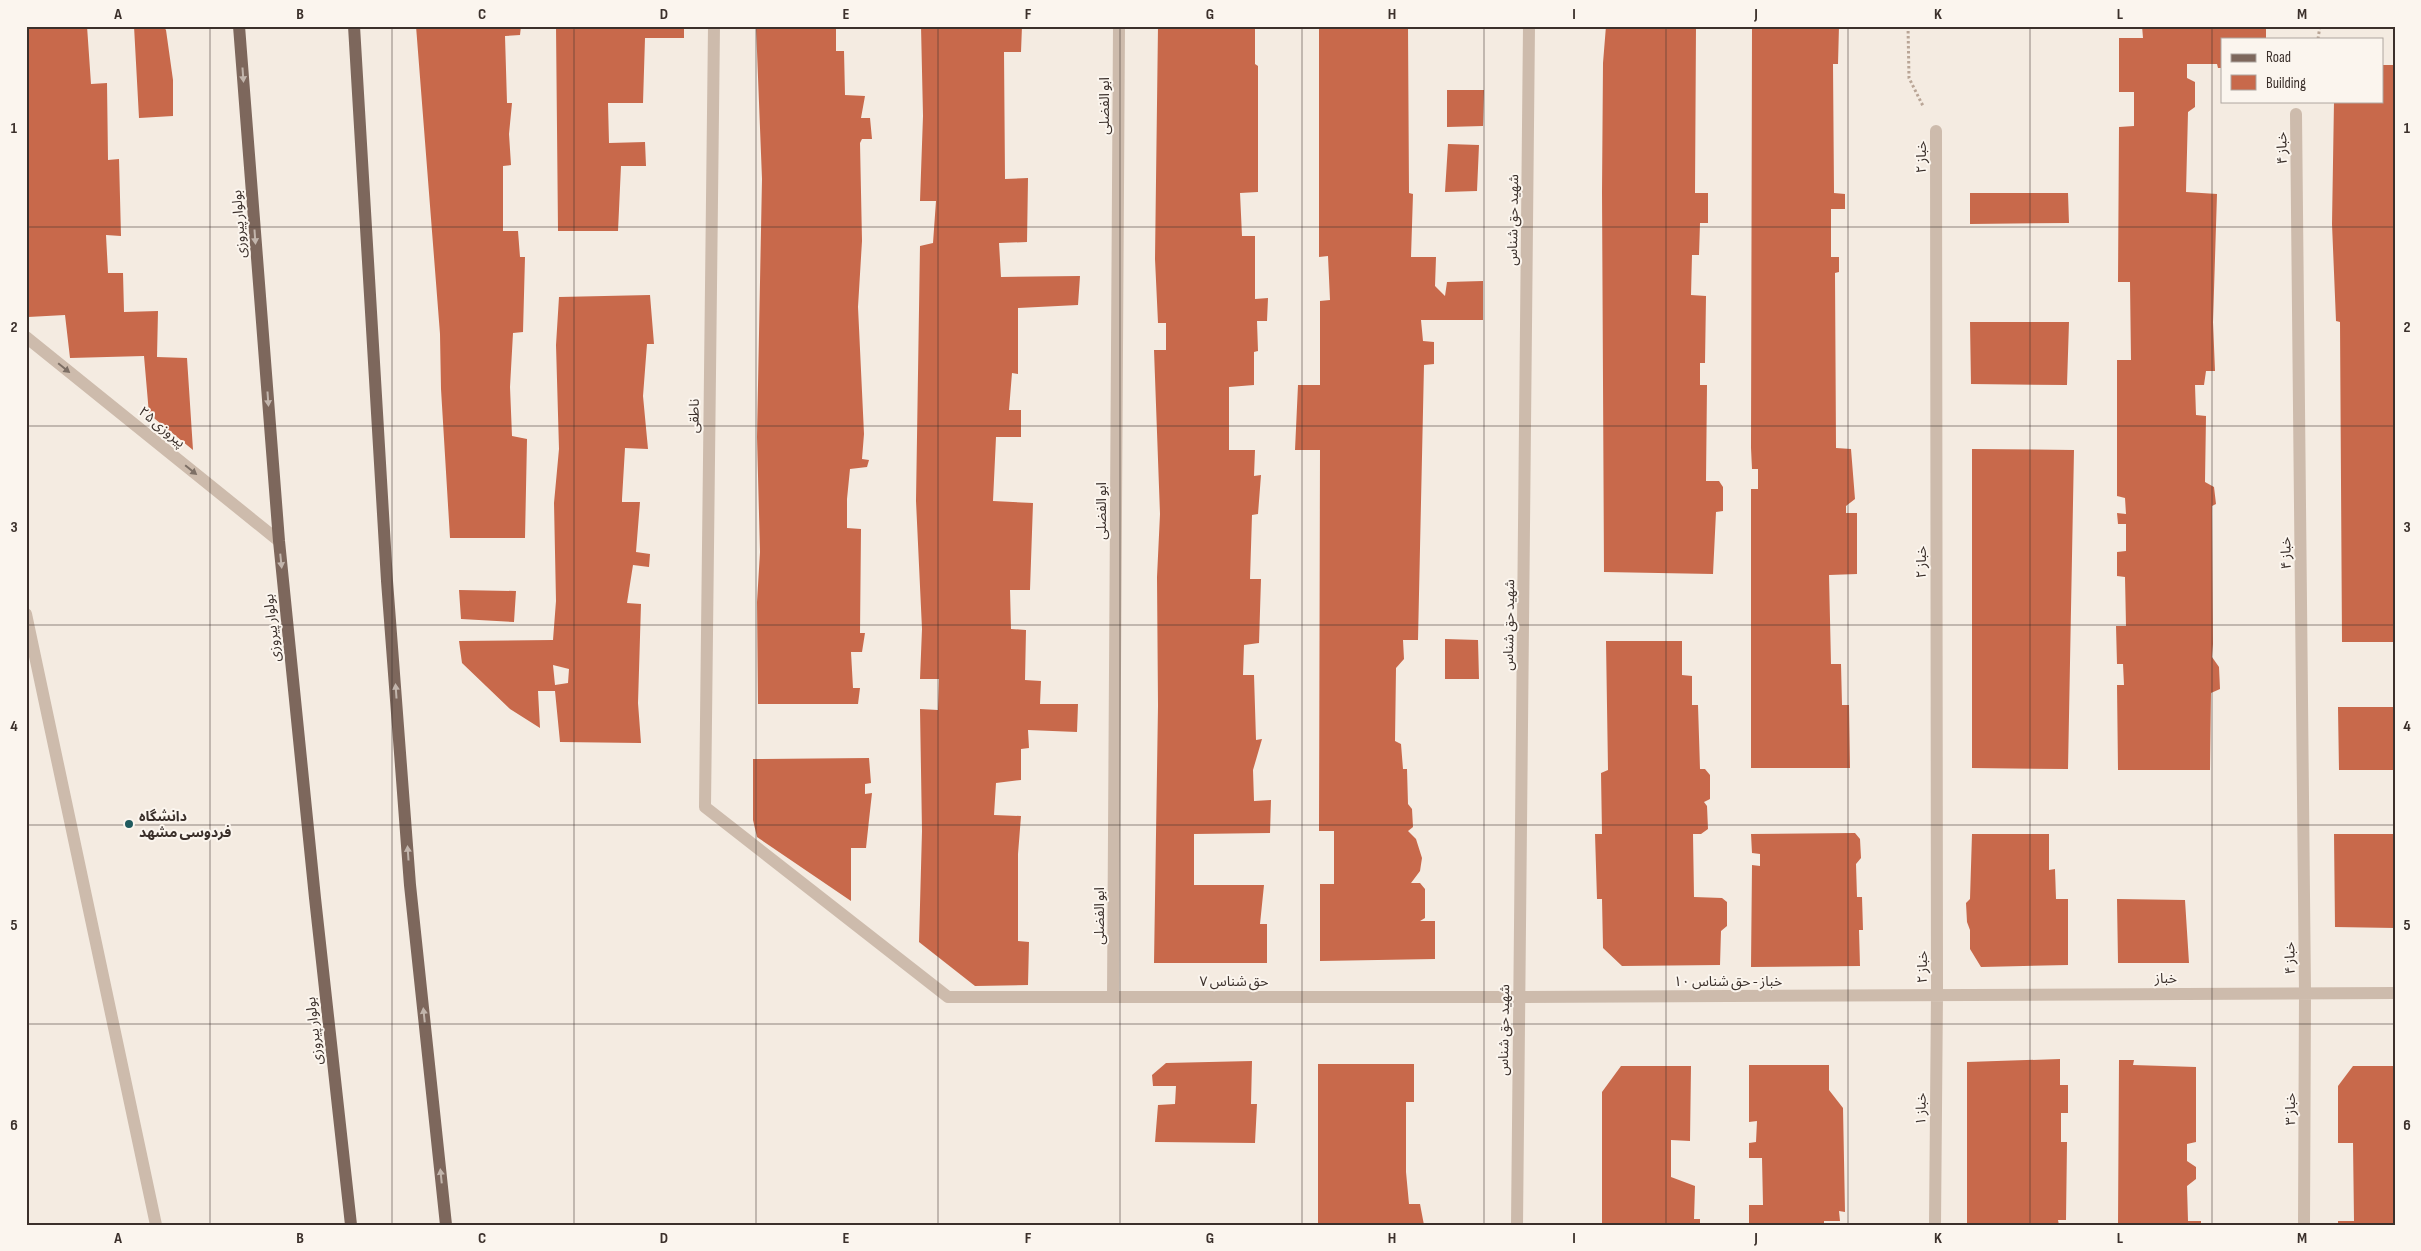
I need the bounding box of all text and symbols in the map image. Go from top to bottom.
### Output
text: A [113,5,122,24]
text: B [296,5,304,24]
text: C [478,5,486,24]
text: D [660,5,668,24]
text: E [843,5,850,24]
text: F [1025,5,1032,24]
text: G [1206,5,1214,24]
text: H [1388,5,1396,24]
text: I [1572,5,1576,24]
text: J [1753,5,1758,24]
text: K [1934,5,1942,24]
text: L [2117,5,2124,24]
text: M [2297,5,2307,24]
legend [2221,38,2384,102]
text: Road [2266,48,2291,67]
one-way arrow [239,67,247,83]
text: Building [2266,74,2306,93]
street label: ابو الفضلی [1096,77,1113,135]
text: 1 [11,119,18,138]
text: 1 [2404,119,2411,138]
street label: خباز ۴ [2273,132,2291,164]
street label: خباز ۲ [1913,141,1930,173]
street label: شهید حق شناس [1504,174,1523,266]
street label: بولوار پیروزی [228,189,251,259]
one-way arrow [252,229,260,245]
text: 2 [10,318,18,337]
text: 2 [2403,318,2411,337]
one-way arrow [57,362,70,373]
one-way arrow [264,391,272,407]
street label: ناطقی [685,398,703,433]
street label: پیروزی ۲۵ [134,403,189,452]
one-way arrow [184,464,197,475]
street label: ابو الفضلی [1093,482,1110,540]
text: 3 [10,518,18,537]
text: 3 [2403,518,2411,537]
street label: خباز ۴ [2277,537,2295,569]
street label: خباز ۲ [1913,546,1930,578]
one-way arrow [277,553,285,569]
street label: شهید حق شناس [1500,579,1519,671]
street label: بولوار پیروزی [260,593,285,663]
one-way arrow [391,683,399,699]
text: 4 [10,717,18,736]
text: 4 [2403,717,2411,736]
place label: دانشگاه فردوسی مشهد [139,808,231,841]
marker: دانشگاه فردوسی مشهد [123,818,135,830]
one-way arrow [404,845,412,861]
street label: ابو الفضلی [1091,887,1108,945]
text: 5 [10,916,18,935]
text: 5 [2403,916,2411,935]
street label: خباز ۴ [2281,942,2299,974]
street label: خباز ۲ [1914,951,1931,983]
street label: خباز [2154,970,2177,987]
street label: حق شناس ۷ [1200,973,1268,991]
street label: خباز - حق شناس ۱۰ [1674,973,1782,991]
street label: شهید حق شناس [1495,984,1514,1076]
street label: بولوار پیروزی [302,996,327,1066]
one-way arrow [420,1006,428,1022]
street label: خباز ۱ [1912,1093,1930,1125]
street label: خباز ۳ [2282,1093,2299,1125]
text: 6 [10,1116,18,1135]
text: 6 [2403,1116,2411,1135]
one-way arrow [437,1168,445,1184]
text: A [113,1229,122,1248]
text: B [296,1229,304,1248]
text: C [478,1229,486,1248]
text: D [660,1229,668,1248]
text: E [843,1229,850,1248]
text: F [1025,1229,1032,1248]
text: G [1206,1229,1214,1248]
text: H [1388,1229,1396,1248]
text: I [1572,1229,1576,1248]
text: J [1753,1229,1758,1248]
text: K [1934,1229,1942,1248]
text: L [2117,1229,2124,1248]
text: M [2297,1229,2307,1248]

